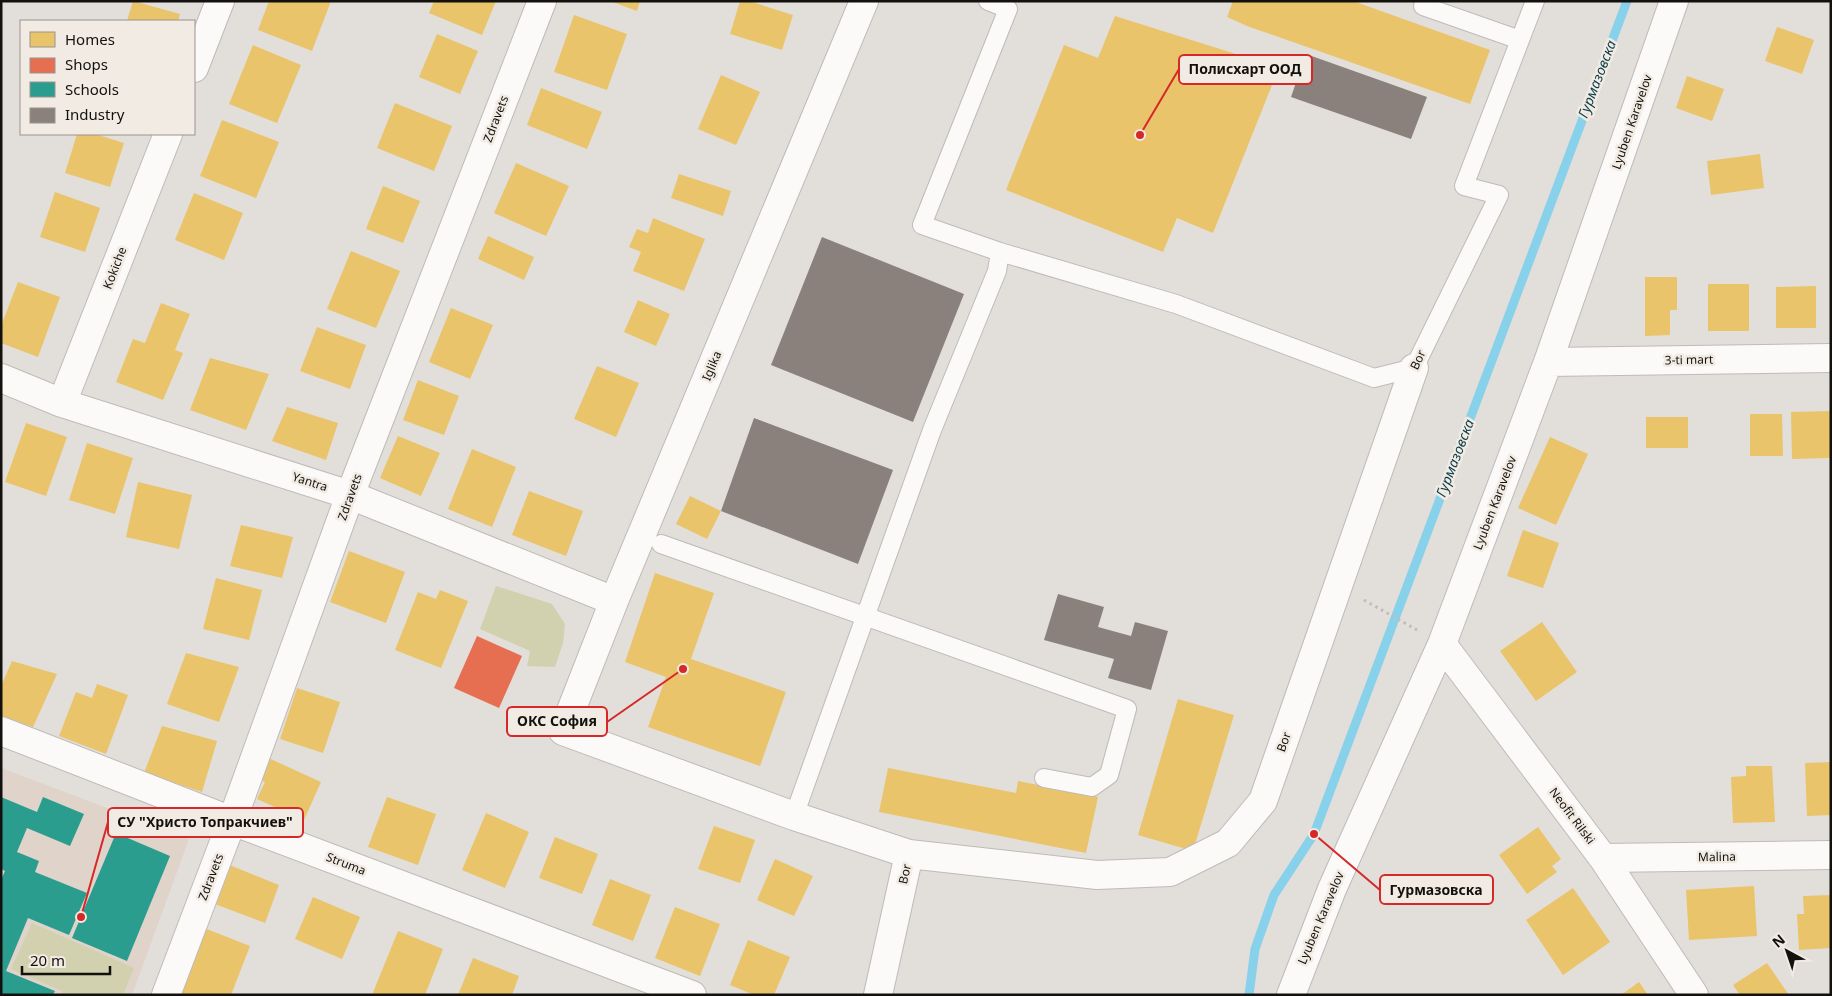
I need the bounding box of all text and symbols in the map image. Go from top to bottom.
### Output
legend [20,20,195,135]
text: Homes [65,29,115,49]
water label: Гурмазовска [1573,37,1620,121]
text: Shops [65,54,108,74]
callout: Полисхарт ООД [1179,55,1312,84]
text: Полисхарт ООД [1189,59,1302,78]
street label: Lyuben Karavelov [1607,71,1656,172]
text: Schools [65,79,119,99]
street label: Zdravets [479,93,512,145]
text: Industry [65,104,125,124]
street label: Kokiche [99,244,130,291]
street label: Bor [1406,347,1429,372]
street label: Iglika [698,348,725,383]
street label: 3-ti mart [1665,351,1714,368]
water label: Гурмазовска [1431,416,1478,500]
street label: Lyuben Karavelov [1469,453,1521,552]
street label: Yantra [290,468,330,495]
street label: Zdravets [333,471,366,523]
callout: ОКС София [507,707,607,736]
text: ОКС София [517,711,597,730]
street label: Bor [1272,730,1295,754]
street label: Neofit Rilski [1546,784,1599,847]
callout: СУ "Христо Топракчиев" [108,808,303,837]
text: СУ "Христо Топракчиев" [117,812,293,831]
street label: Struma [324,848,368,879]
street label: Malina [1698,848,1736,865]
street label: Zdravets [194,851,227,903]
street label: Bor [894,862,915,886]
street label: Lyuben Karavelov [1293,868,1348,967]
callout: Гурмазовска [1380,875,1493,904]
text: Гурмазовска [1390,880,1483,899]
north arrow [1762,926,1812,976]
text: N [1768,930,1789,952]
scale bar [22,944,110,976]
text: 20 m [30,950,65,970]

